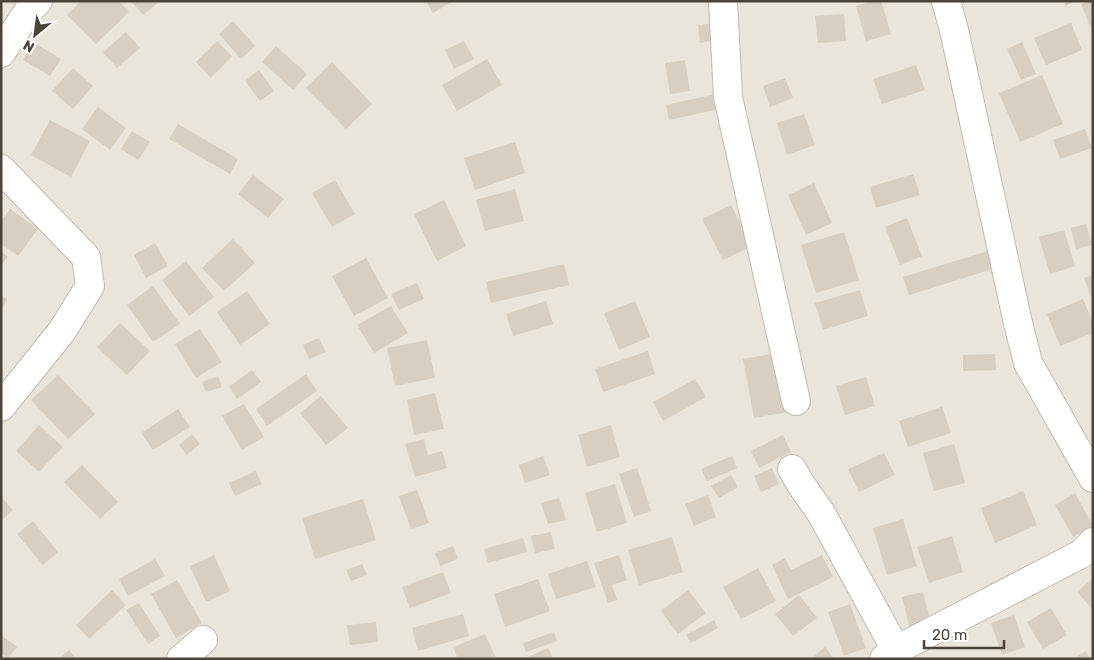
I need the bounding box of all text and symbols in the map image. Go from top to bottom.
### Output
north arrow [10,10,60,60]
text: N [20,36,37,56]
scale bar [924,618,1004,650]
text: 20 m [932,626,967,644]

